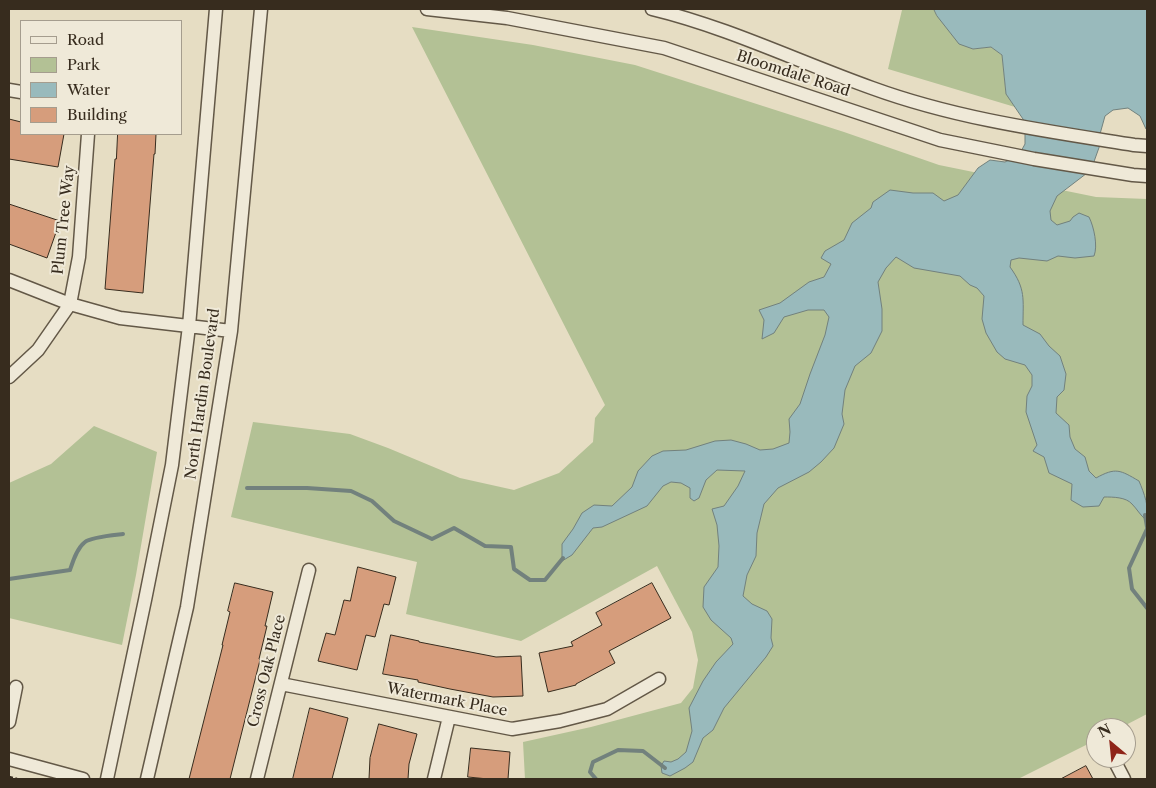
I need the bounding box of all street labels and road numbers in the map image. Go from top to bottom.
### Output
street label: Bloomdale Road [734,47,852,101]
street label: Plum Tree Way [49,164,79,276]
street label: North Hardin Boulevard [182,307,224,481]
street label: Cross Oak Place [244,613,290,729]
street label: Watermark Place [385,679,509,721]

